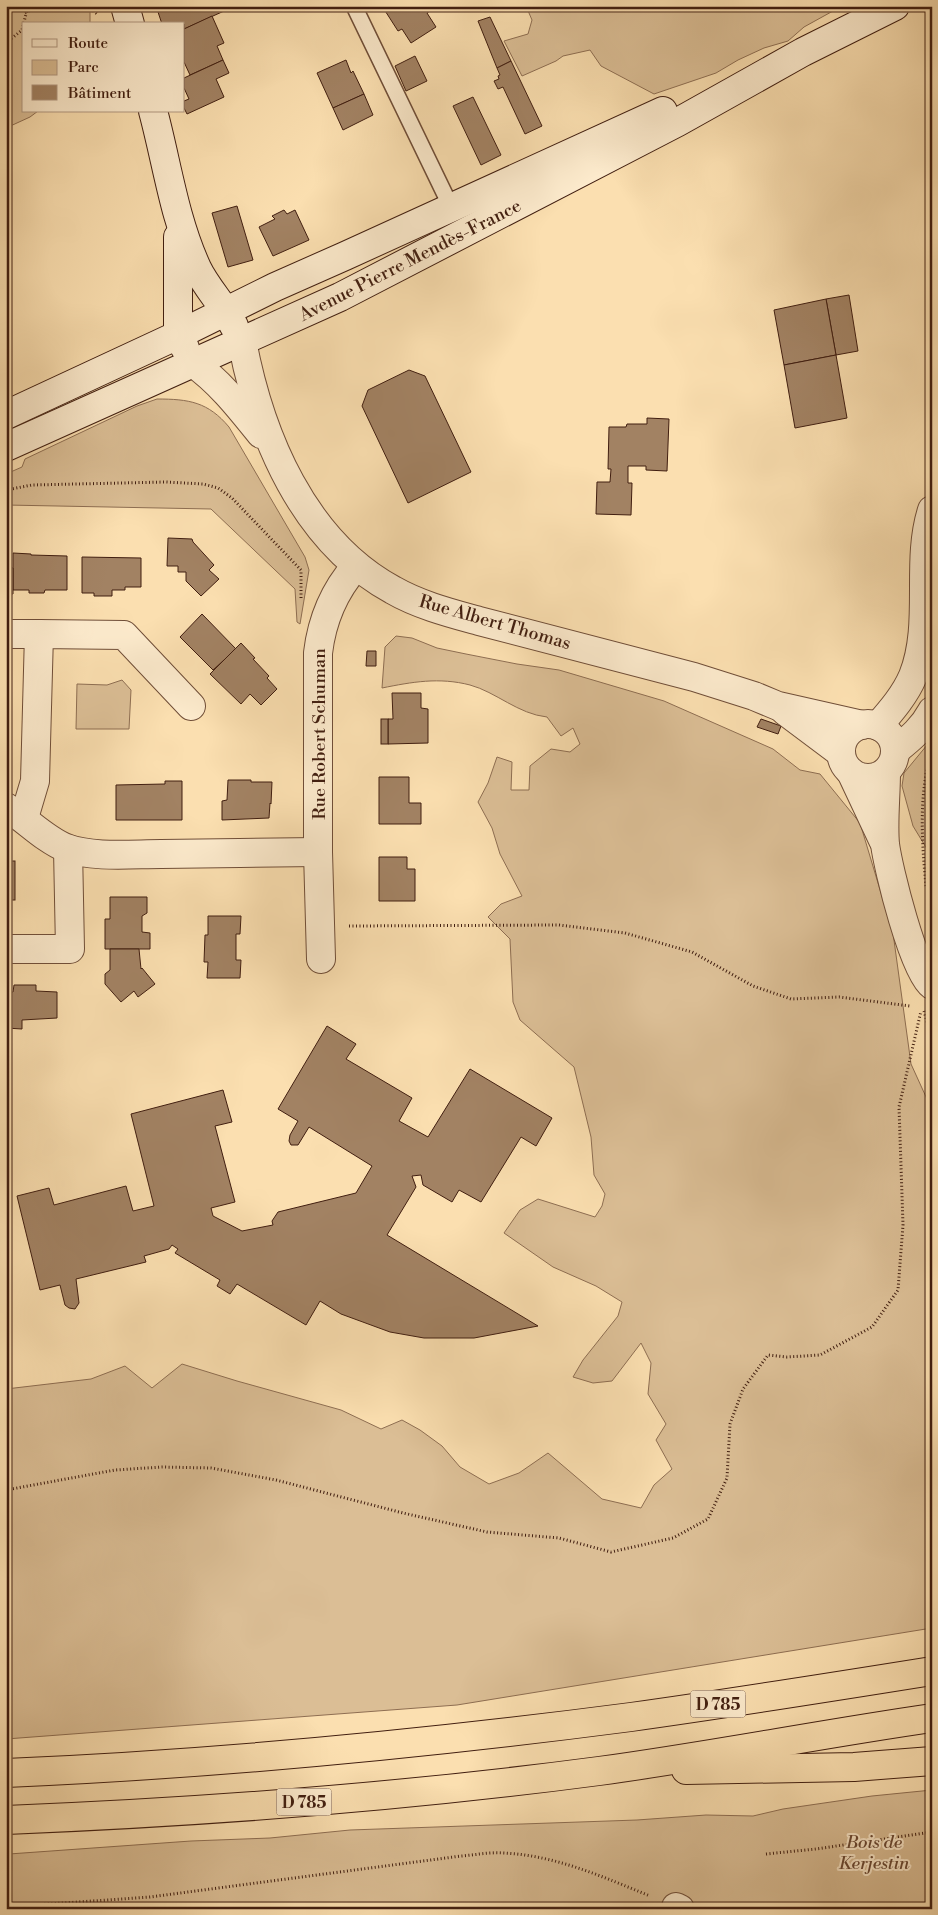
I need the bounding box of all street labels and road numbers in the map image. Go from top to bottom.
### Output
street label: Avenue Pierre Mendès-France [294,194,525,327]
street label: Rue Albert Thomas [416,590,574,655]
street label: Rue Robert Schuman [308,648,331,820]
road number: D 785 [690,1690,746,1718]
road number: D 785 [276,1788,332,1815]

